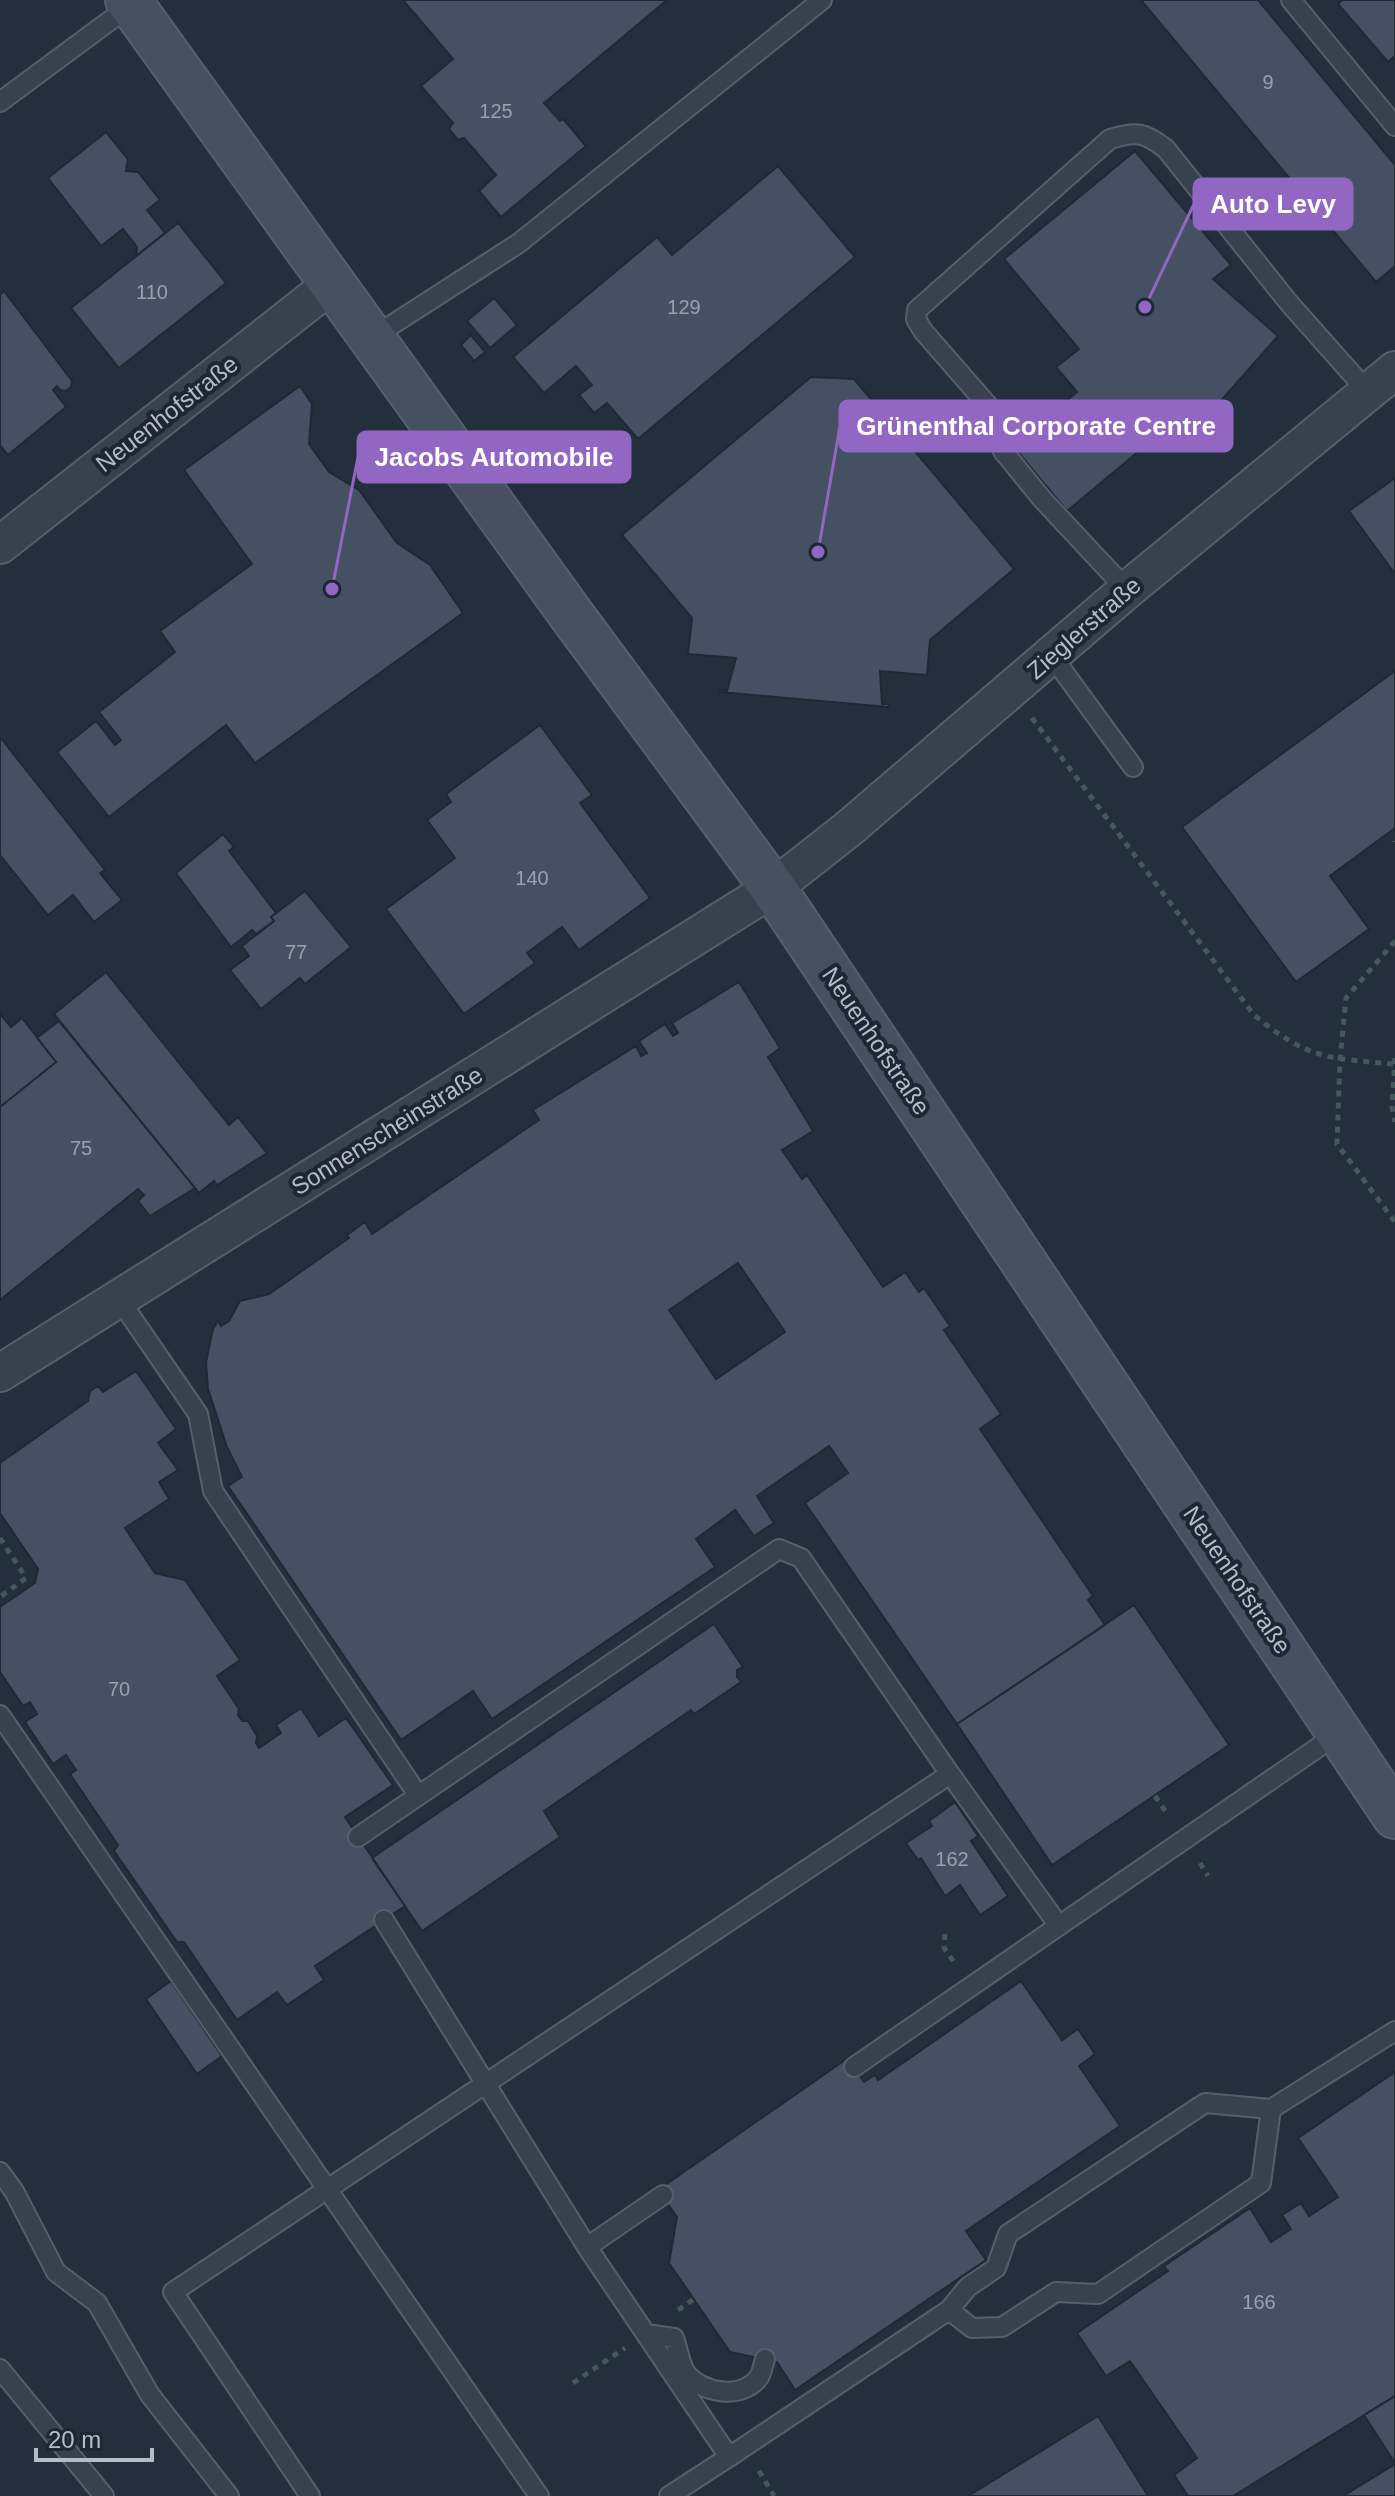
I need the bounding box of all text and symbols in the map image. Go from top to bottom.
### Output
house number: 9 [1262,71,1274,93]
house number: 125 [479,100,513,122]
callout: Auto Levy [1194,179,1352,229]
text: Auto Levy [1210,189,1336,219]
house number: 110 [136,281,168,303]
house number: 129 [667,296,701,318]
street label: Neuenhofstraße [91,350,243,477]
callout: Grünenthal Corporate Centre [840,401,1232,451]
text: Grünenthal Corporate Centre [856,411,1216,441]
callout: Jacobs Automobile [358,432,630,482]
text: Jacobs Automobile [375,442,613,472]
street label: Zieglerstraße [1021,571,1146,684]
house number: 140 [515,867,549,889]
house number: 77 [285,941,307,963]
street label: Neuenhofstraße [817,962,936,1120]
street label: Sonnenscheinstraße [286,1061,487,1200]
house number: 75 [70,1137,92,1159]
street label: Neuenhofstraße [1178,1501,1297,1659]
house number: 70 [108,1678,130,1700]
house number: 162 [935,1848,969,1870]
house number: 166 [1242,2291,1276,2313]
scale bar [36,2412,152,2462]
text: 20 m [48,2426,101,2453]

